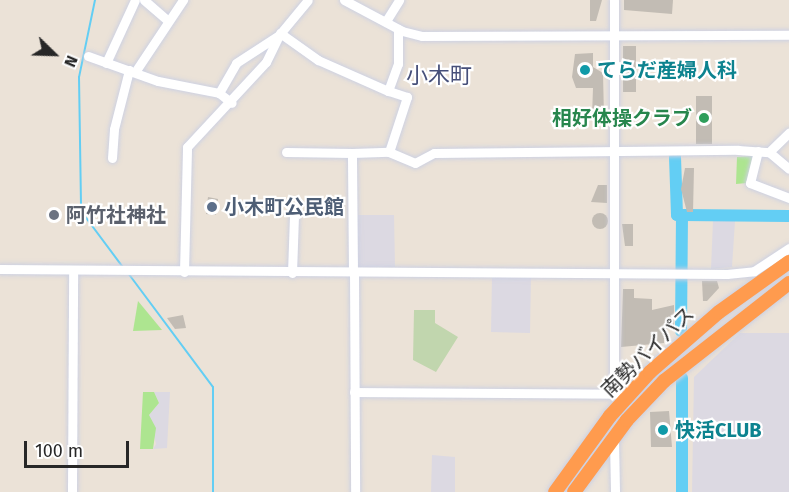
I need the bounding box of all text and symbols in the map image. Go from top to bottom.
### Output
north arrow [24,24,84,84]
text: N [60,53,82,70]
place label: てらだ産婦人科 [597,58,737,82]
district label: 小木町 [406,63,472,89]
marker: てらだ産婦人科 [578,63,592,77]
place label: 相好体操クラブ [552,106,692,130]
marker: 相好体操クラブ [697,111,711,125]
place label: 小木町公民館 [224,195,344,219]
marker: 小木町公民館 [205,200,219,214]
place label: 阿竹社神社 [66,203,166,227]
marker: 阿竹社神社 [47,208,61,222]
street label: 南勢バイパス [597,302,699,402]
place label: 快活CLUB [675,418,762,442]
marker: 快活CLUB [656,423,670,437]
scale bar [27,429,132,467]
text: 100 m [35,440,83,462]

